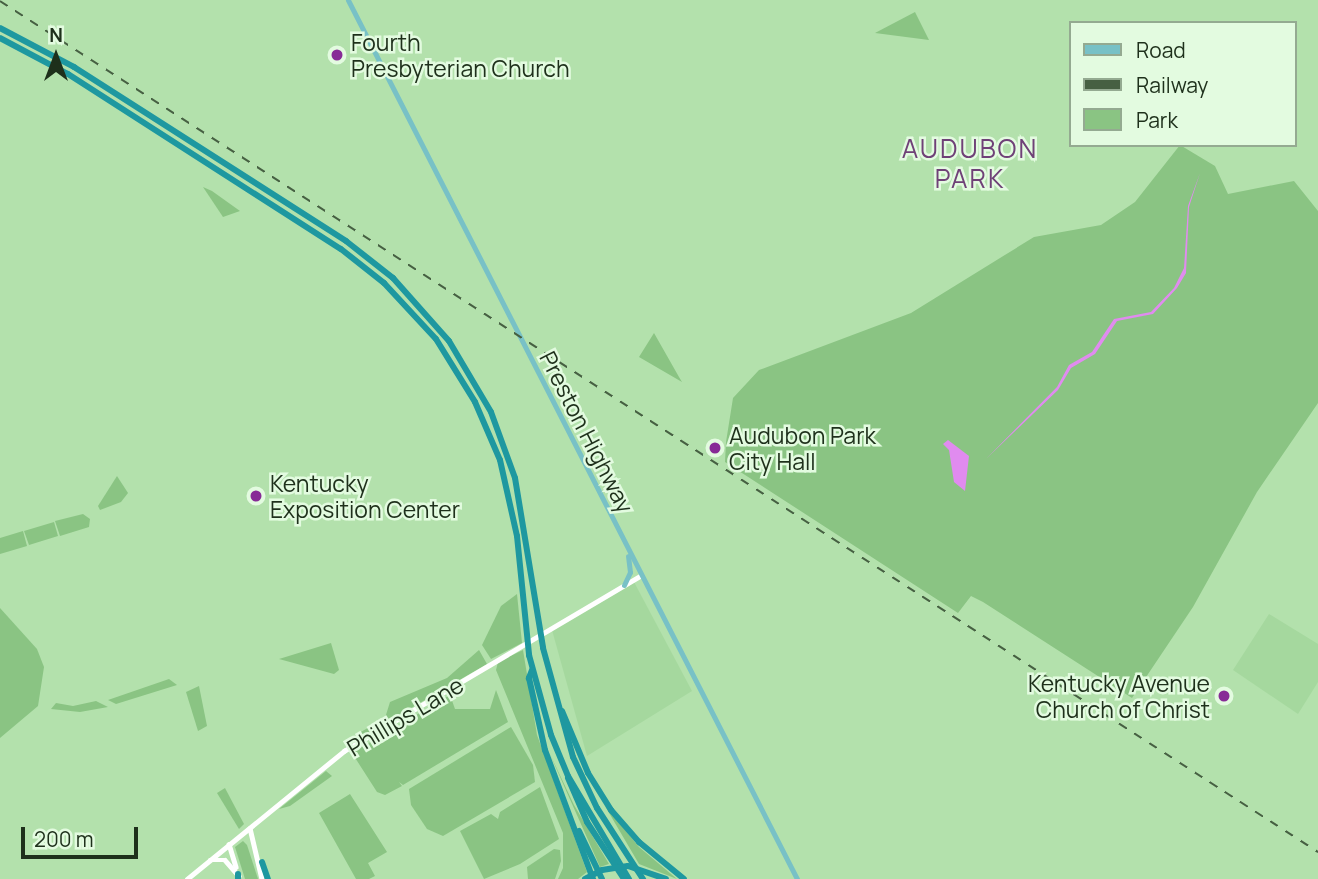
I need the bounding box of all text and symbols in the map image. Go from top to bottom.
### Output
north arrow [21,21,91,91]
legend [1070,21,1297,147]
text: N [49,22,63,48]
place label: Fourth Presbyterian Church [351,28,570,82]
text: Road [1136,36,1186,64]
marker: Fourth Presbyterian Church [329,47,345,63]
text: Railway [1136,71,1208,99]
text: Park [1136,106,1178,134]
district label: AUDUBON PARK [903,133,1037,194]
street label: Preston Highway [534,347,640,517]
place label: Audubon Park City Hall [729,421,876,475]
marker: Audubon Park City Hall [707,440,723,456]
place label: Kentucky Exposition Center [270,469,460,523]
marker: Kentucky Exposition Center [248,488,264,504]
place label: Kentucky Avenue Church of Christ [1028,669,1210,723]
street label: Phillips Lane [342,670,468,762]
marker: Kentucky Avenue Church of Christ [1216,688,1232,704]
scale bar [24,812,142,856]
text: 200 m [34,825,94,853]

